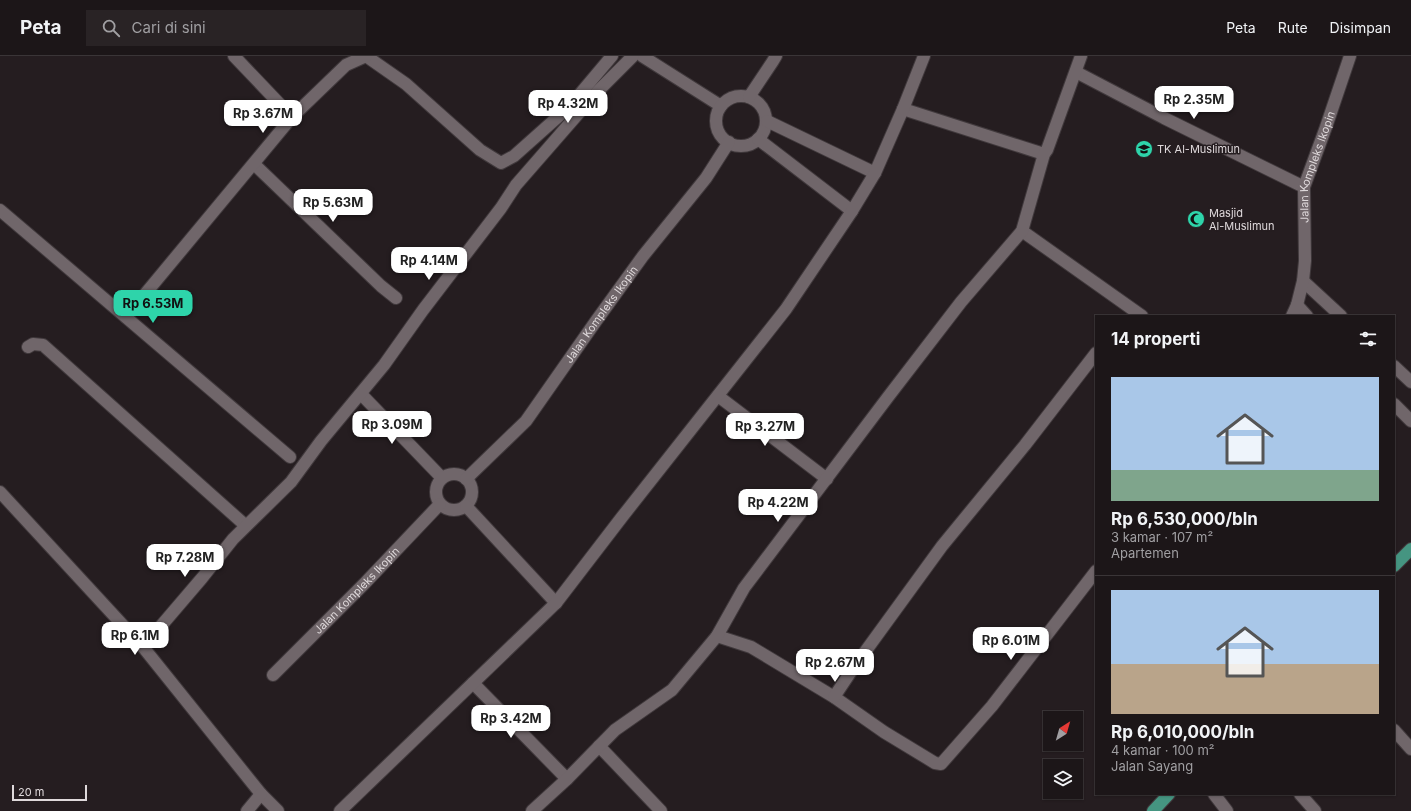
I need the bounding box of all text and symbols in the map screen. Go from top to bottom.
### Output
search box [86,10,366,46]
text: Peta [20,16,62,39]
icon: search [100,17,122,39]
text: Cari di sini [132,18,206,37]
text: Peta [1226,19,1256,36]
text: Rute [1278,19,1308,36]
text: Disimpan [1330,19,1391,36]
pin: Rp 2.35M [1153,86,1235,120]
pin: Rp 4.32M [527,90,609,124]
text: Rp 2.35M [1164,91,1224,107]
text: Rp 4.32M [538,95,598,111]
pin: Rp 3.67M [222,100,304,134]
text: Rp 3.67M [233,105,293,121]
street label: Jalan Kompleks Ikopin [1297,109,1338,223]
school or university icon: TK Al-Muslimun [1134,139,1154,159]
place label: TK Al-Muslimun [1157,142,1240,156]
pin: Rp 5.63M [292,189,374,223]
text: Rp 5.63M [303,194,363,210]
place label: Masjid Al-Muslimun [1209,206,1275,233]
mosque icon: Masjid Al-Muslimun [1186,209,1206,229]
pin: Rp 4.14M [388,247,470,281]
text: Rp 4.14M [400,252,458,268]
street label: Jalan Kompleks Ikopin [562,263,641,366]
pin: Rp 6.53M [112,290,194,324]
text: Rp 6.53M [123,295,183,311]
icon: filters [1357,328,1379,350]
text: 14 properti [1111,329,1200,349]
icon: home [1209,403,1281,475]
pin: Rp 3.09M [351,411,433,445]
pin: Rp 3.27M [724,413,806,447]
text: Rp 3.09M [361,416,423,432]
text: Rp 3.27M [735,418,795,434]
pin: Rp 4.22M [737,489,819,523]
text: Rp 4.22M [748,494,809,510]
text: Rp 6,530,000/bln [1111,509,1258,529]
text: 3 kamar · 107 m² [1111,529,1213,545]
pin: Rp 7.28M [144,544,226,578]
street label: Jalan Kompleks Ikopin [311,544,402,637]
text: Apartemen [1111,545,1179,561]
text: Rp 7.28M [156,549,214,565]
icon: home [1209,616,1281,688]
pin: Rp 6.1M [98,622,172,656]
text: Rp 6.1M [111,627,159,643]
pin: Rp 6.01M [970,627,1052,661]
text: Rp 6.01M [982,632,1040,648]
pin: Rp 2.67M [794,649,876,683]
text: Rp 2.67M [805,654,865,670]
pin: Rp 3.42M [470,705,552,739]
text: Rp 3.42M [480,710,542,726]
north arrow [1043,711,1083,751]
map controls [1043,711,1083,799]
text: Rp 6,010,000/bln [1111,722,1254,742]
text: 4 kamar · 100 m² [1111,742,1215,758]
text: Jalan Sayang [1111,758,1193,774]
button: layers [1043,759,1083,799]
scale bar [12,783,87,802]
text: 20 m [18,785,44,799]

